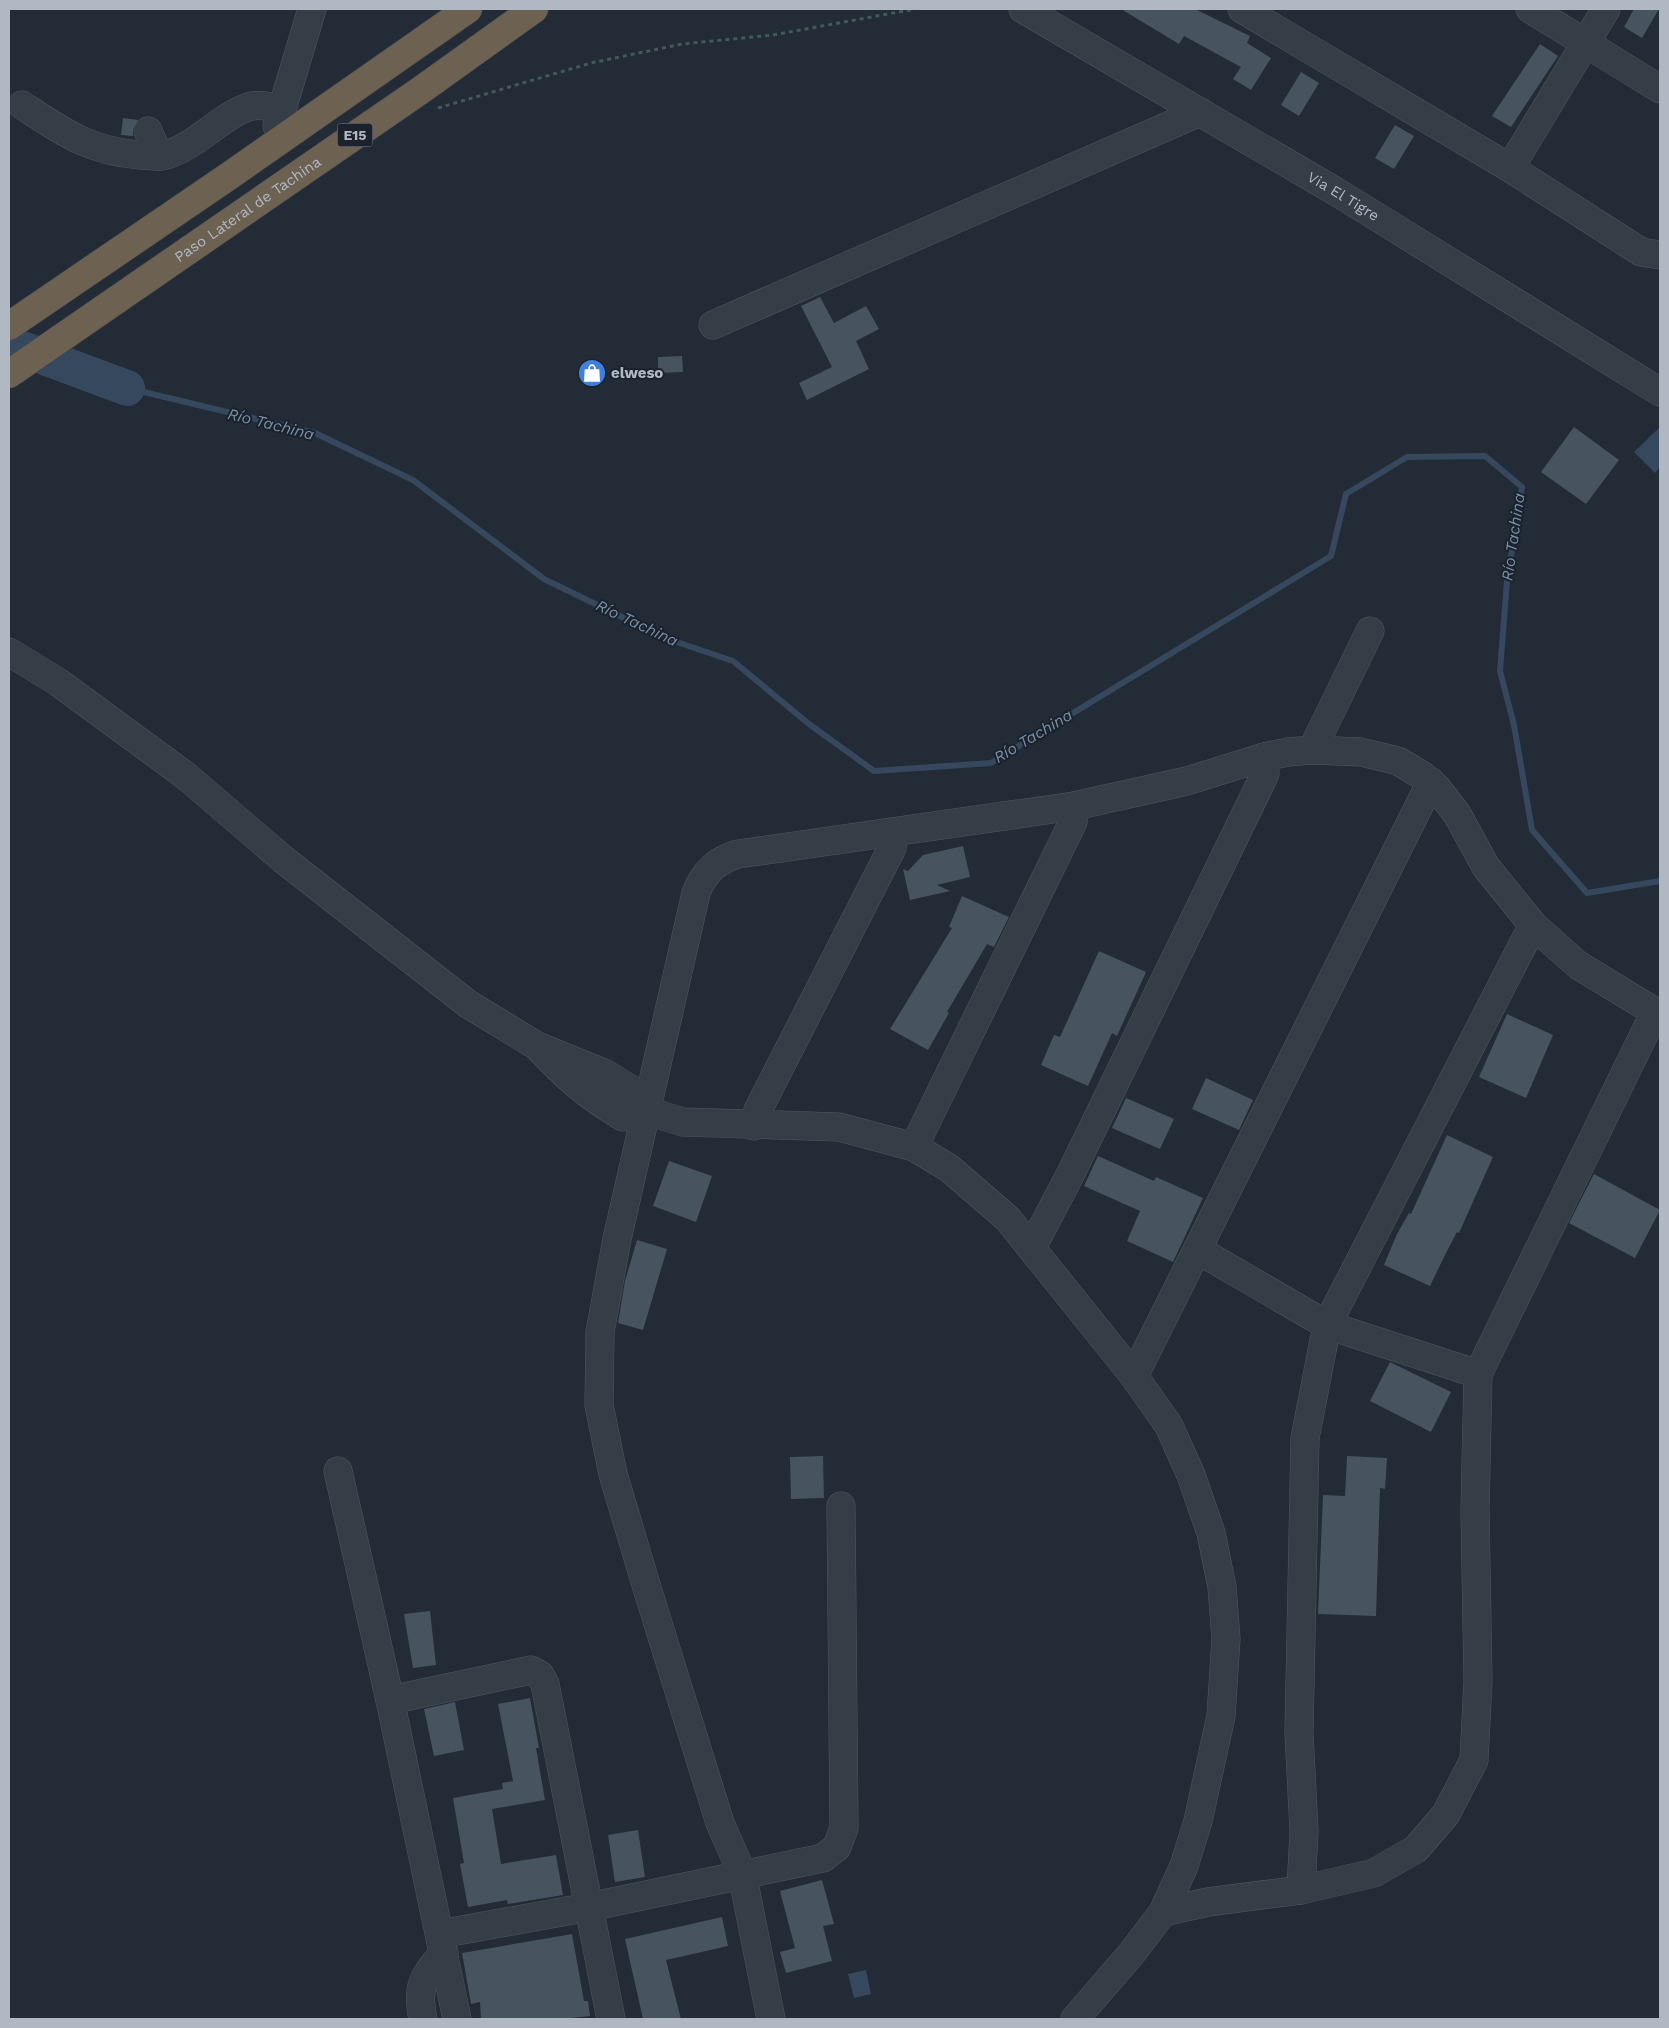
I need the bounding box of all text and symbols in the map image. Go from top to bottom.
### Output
road number: E15 [338,124,372,146]
street label: Paso Lateral de Tachina [171,152,325,266]
street label: Via El Tigre [1304,168,1382,225]
shop icon: elweso [577,358,607,388]
place label: elweso [611,364,663,382]
water label: Río Tachina [226,404,316,444]
water label: Río Tachina [1497,492,1529,582]
water label: Río Tachina [593,596,681,650]
water label: Río Tachina [990,705,1076,767]

